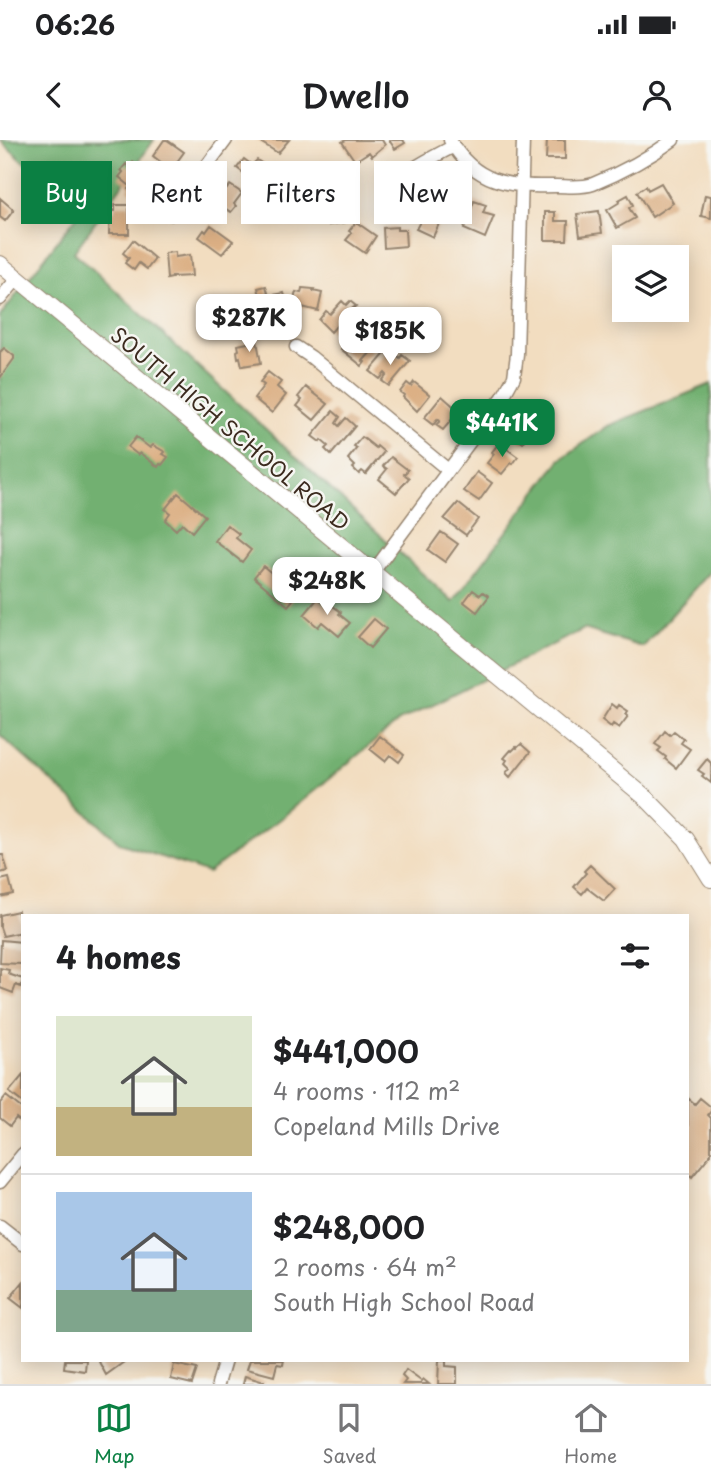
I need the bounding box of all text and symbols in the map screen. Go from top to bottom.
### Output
text: 06:26 [35,5,115,44]
text: Dwello [301,71,410,119]
icon: back [35,76,73,114]
icon: person [638,76,676,114]
chip: Buy [21,161,112,224]
chip: Rent [126,161,227,224]
chip: Filters [241,161,360,224]
chip: New [374,161,472,224]
map controls [612,245,689,322]
button: layers [612,245,689,322]
pin: $287K [200,294,298,354]
text: $287K [212,299,286,334]
pin: $185K [341,308,439,367]
text: $185K [355,312,425,347]
street label: SOUTH HIGH SCHOOL ROAD [105,318,357,538]
pin: $441K [453,400,551,459]
text: $441K [466,404,538,439]
pin: $248K [278,558,376,617]
text: $248K [288,562,366,597]
text: 4 homes [56,934,181,979]
icon: filters [616,937,654,975]
text: $441,000 [273,1028,419,1073]
icon: home [112,1044,196,1128]
text: 4 rooms · 112 m² [273,1073,460,1108]
text: Copeland Mills Drive [273,1108,500,1143]
text: $248,000 [273,1204,425,1249]
icon: home [112,1220,196,1304]
text: 2 rooms · 64 m² [273,1249,457,1284]
text: South High School Road [273,1284,535,1319]
tab: Map [94,1399,135,1469]
tab: Saved [322,1399,376,1469]
tab: Home [564,1399,617,1469]

